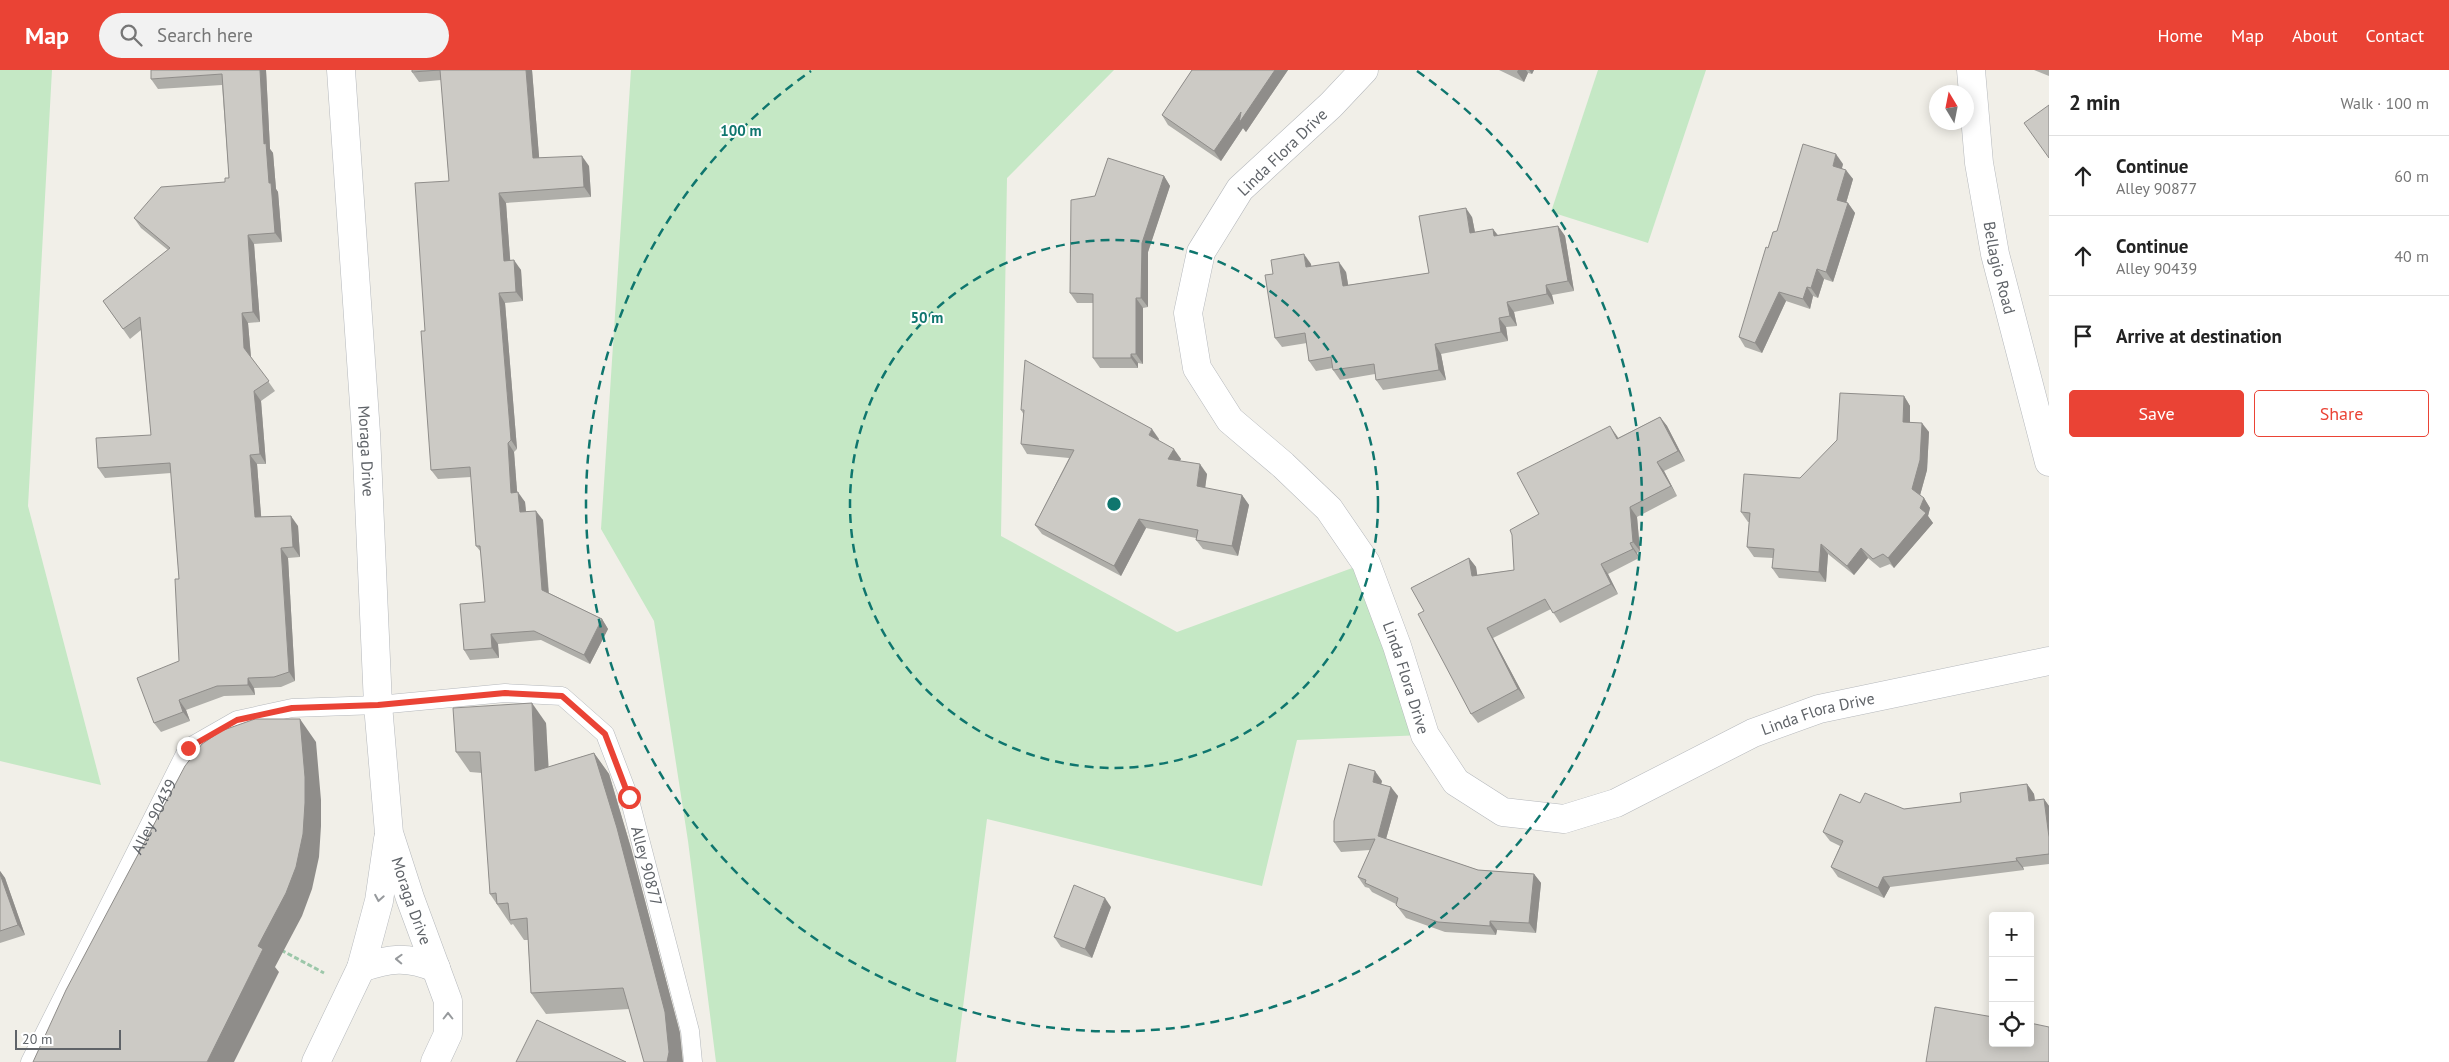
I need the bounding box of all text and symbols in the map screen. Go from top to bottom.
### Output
search box [99,13,449,58]
text: Map [25,20,69,51]
icon: search [117,21,145,49]
text: Search here [157,23,253,47]
text: Home [2157,24,2203,47]
text: Map [2231,24,2264,47]
text: About [2292,24,2338,47]
text: Contact [2366,24,2424,47]
north arrow [1929,85,1974,130]
text: 2 min [2069,89,2120,116]
text: Walk · 100 m [2340,93,2429,113]
street label: Linda Flora Drive [1233,104,1331,200]
text: 100 m [720,121,762,140]
text: Continue [2116,154,2188,178]
icon: ahead [2069,162,2097,190]
text: 60 m [2394,166,2429,186]
text: Alley 90877 [2116,178,2197,198]
street label: Bellagio Road [1979,220,2020,316]
text: Continue [2116,234,2188,258]
icon: ahead [2069,242,2097,270]
text: 40 m [2394,246,2429,266]
text: Alley 90439 [2116,258,2197,278]
text: 50 m [911,308,943,327]
icon: arrive [2069,322,2097,350]
text: Arrive at destination [2116,324,2282,348]
button: Save [2069,390,2244,437]
button: Share [2254,390,2429,437]
street label: Moraga Drive [354,405,379,497]
centre of rings [1105,495,1123,513]
street label: Linda Flora Drive [1379,618,1434,736]
street label: Linda Flora Drive [1758,688,1876,739]
route end [177,737,200,760]
street label: Alley 90439 [126,776,181,857]
route start [618,786,641,809]
street label: Alley 90877 [627,824,667,908]
street label: Moraga Drive [387,854,436,947]
one-way arrow [375,894,385,902]
map controls [1989,912,2034,1047]
button: + [1989,912,2034,957]
one-way arrow [394,954,402,964]
button: − [1989,957,2034,1002]
button: locate [1989,1002,2034,1047]
one-way arrow [443,1012,453,1020]
scale bar [15,1027,121,1050]
text: 20 m [22,1030,52,1048]

